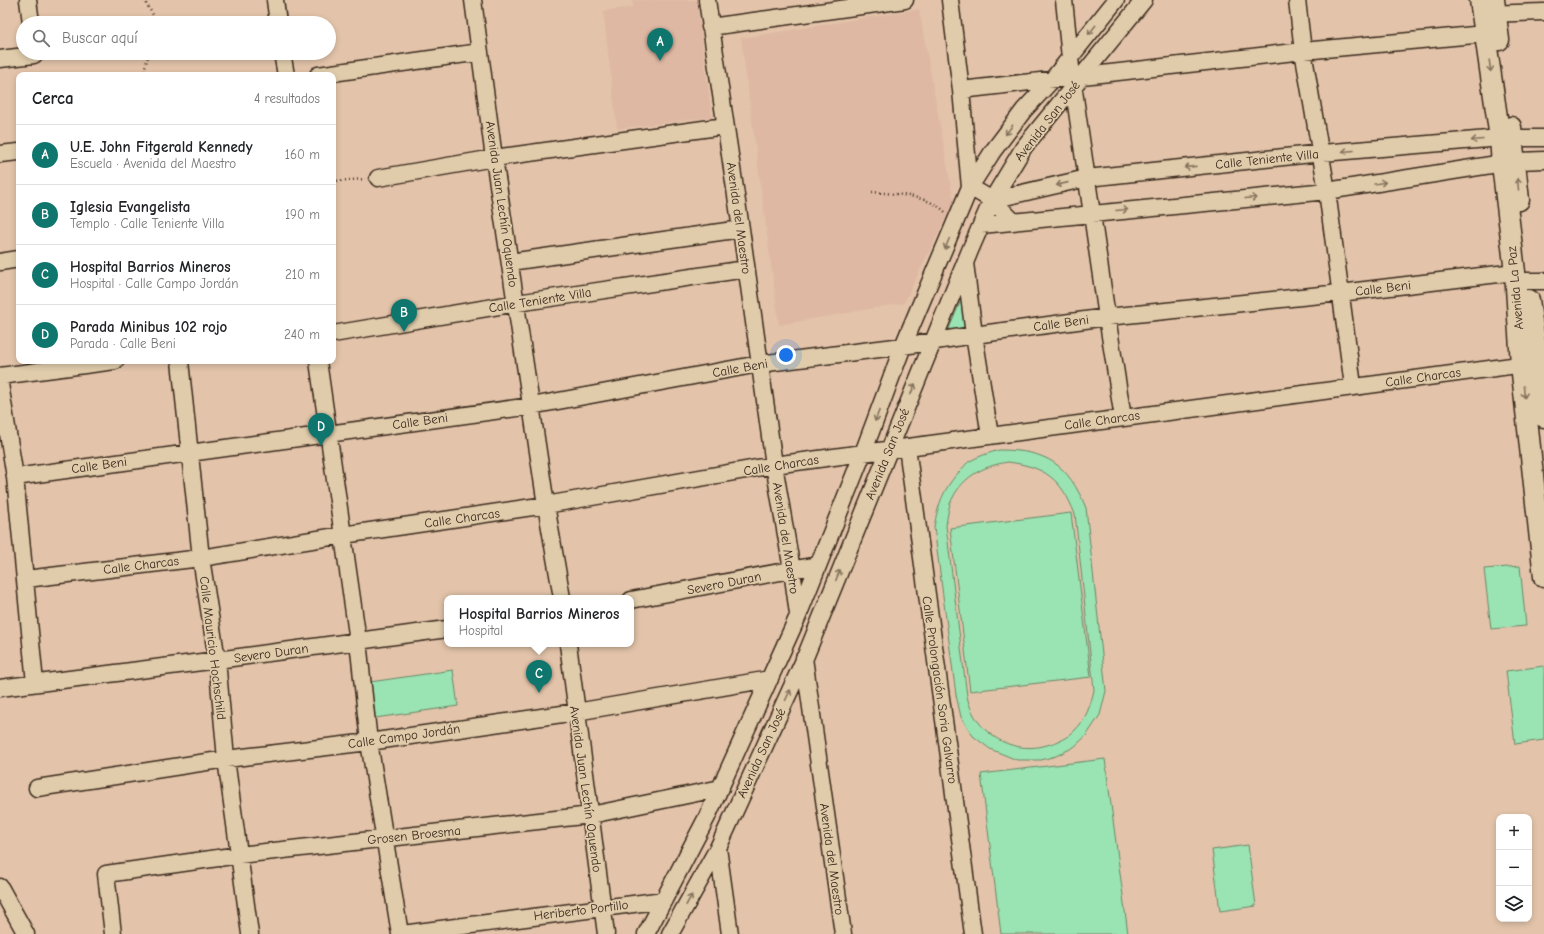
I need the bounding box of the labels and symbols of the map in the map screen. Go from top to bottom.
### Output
one-way arrow [1087,25,1096,36]
pin: A [647,28,673,61]
one-way arrow [1486,59,1494,72]
street label: Avenida San José [1011,78,1083,164]
street label: Avenida Juan Lechín Oquendo [483,120,521,288]
one-way arrow [1004,124,1013,135]
one-way arrow [1471,136,1484,143]
street label: Calle Teniente Villa [1215,146,1319,172]
one-way arrow [1342,147,1355,154]
street label: Avenida del Maestro [724,161,754,275]
one-way arrow [1184,163,1197,171]
one-way arrow [1374,178,1387,186]
one-way arrow [1514,178,1521,191]
one-way arrow [1055,180,1068,188]
one-way arrow [1245,194,1258,202]
one-way arrow [1115,207,1128,214]
one-way arrow [943,237,950,249]
street label: Avenida La Paz [1504,245,1526,330]
street label: Calle Beni [1354,277,1412,299]
street label: Calle Teniente Villa [488,284,592,316]
pin: B [391,299,417,332]
street label: Calle Beni [1032,312,1090,334]
your location [776,345,796,365]
street label: Calle Beni [711,356,769,380]
street label: Calle Charcas [1384,364,1462,390]
one-way arrow [910,384,918,396]
one-way arrow [1520,385,1528,398]
street label: Avenida San José [862,406,912,502]
street label: Calle Charcas [1063,407,1141,433]
one-way arrow [872,409,880,421]
street label: Calle Beni [391,410,449,432]
pin: D [308,413,334,446]
street label: Calle Charcas [742,452,820,478]
street label: Calle Beni [70,454,128,476]
street label: Avenida del Maestro [770,481,802,595]
street label: Calle Charcas [423,505,501,531]
street label: Calle Charcas [102,553,180,577]
street label: Severo Duran [686,568,762,598]
one-way arrow [835,569,843,581]
street label: Calle Mauricio Hochschild [197,575,229,721]
street label: Calle Prolongación Soria Galvarro [919,595,961,785]
street label: Severo Duran [233,640,309,666]
pin: C [526,660,552,693]
one-way arrow [785,689,792,701]
street label: Avenida Juan Lechín Oquendo [567,705,605,873]
street label: Avenida San José [734,705,789,800]
street label: Calle Campo Jordán [347,721,461,751]
street label: Avenida del Maestro [817,802,847,916]
street label: Grosen Broesma [367,823,461,847]
one-way arrow [686,894,694,906]
street label: Heriberto Portillo [533,897,629,923]

